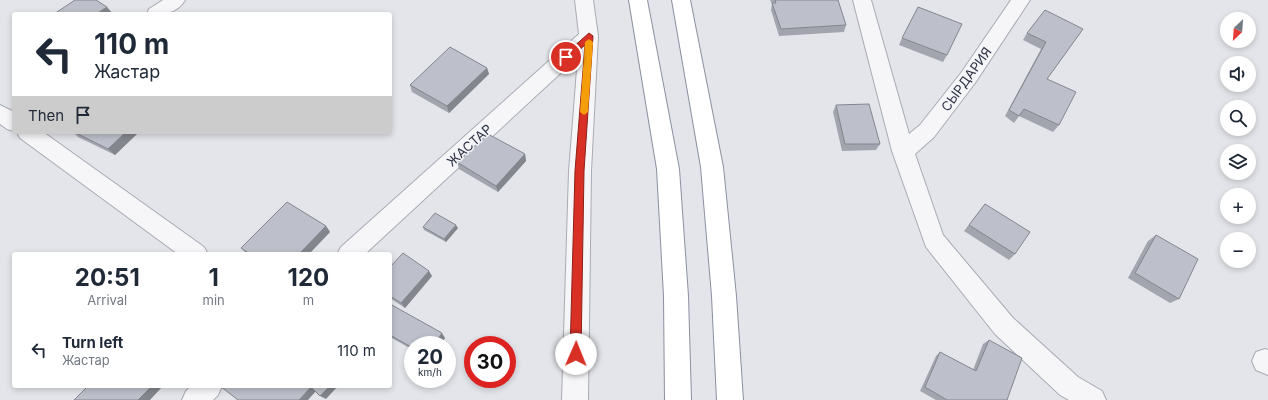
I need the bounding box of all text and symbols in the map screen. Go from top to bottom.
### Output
north arrow [1220,12,1256,48]
map controls [1220,12,1256,268]
text: 110 m [94,27,169,61]
icon: left [28,28,80,80]
pin [549,40,583,74]
street label: СЫРДАРИЯ [937,44,995,114]
icon: arrive [555,46,577,68]
button: sound [1220,56,1256,92]
text: Жастар [94,61,160,82]
button: search [1220,100,1256,136]
icon: arrive [72,104,94,126]
text: Then [28,106,64,125]
street label: ЖАСТАР [443,121,495,169]
button: layers [1220,144,1256,180]
button: + [1220,188,1256,224]
button: − [1220,232,1256,268]
text: 20:51 [75,263,140,292]
text: 1 [208,263,219,292]
text: 120 [288,263,329,292]
text: Arrival [87,292,127,308]
text: min [203,292,225,308]
text: m [303,292,314,308]
text: Turn left [62,333,123,352]
position arrow [555,333,597,375]
speed limit sign: 30 [464,336,516,388]
icon: left [28,339,50,361]
text: 110 m [337,341,376,360]
text: 20 [417,345,443,369]
text: Жастар [62,352,110,368]
text: km/h [418,366,442,378]

